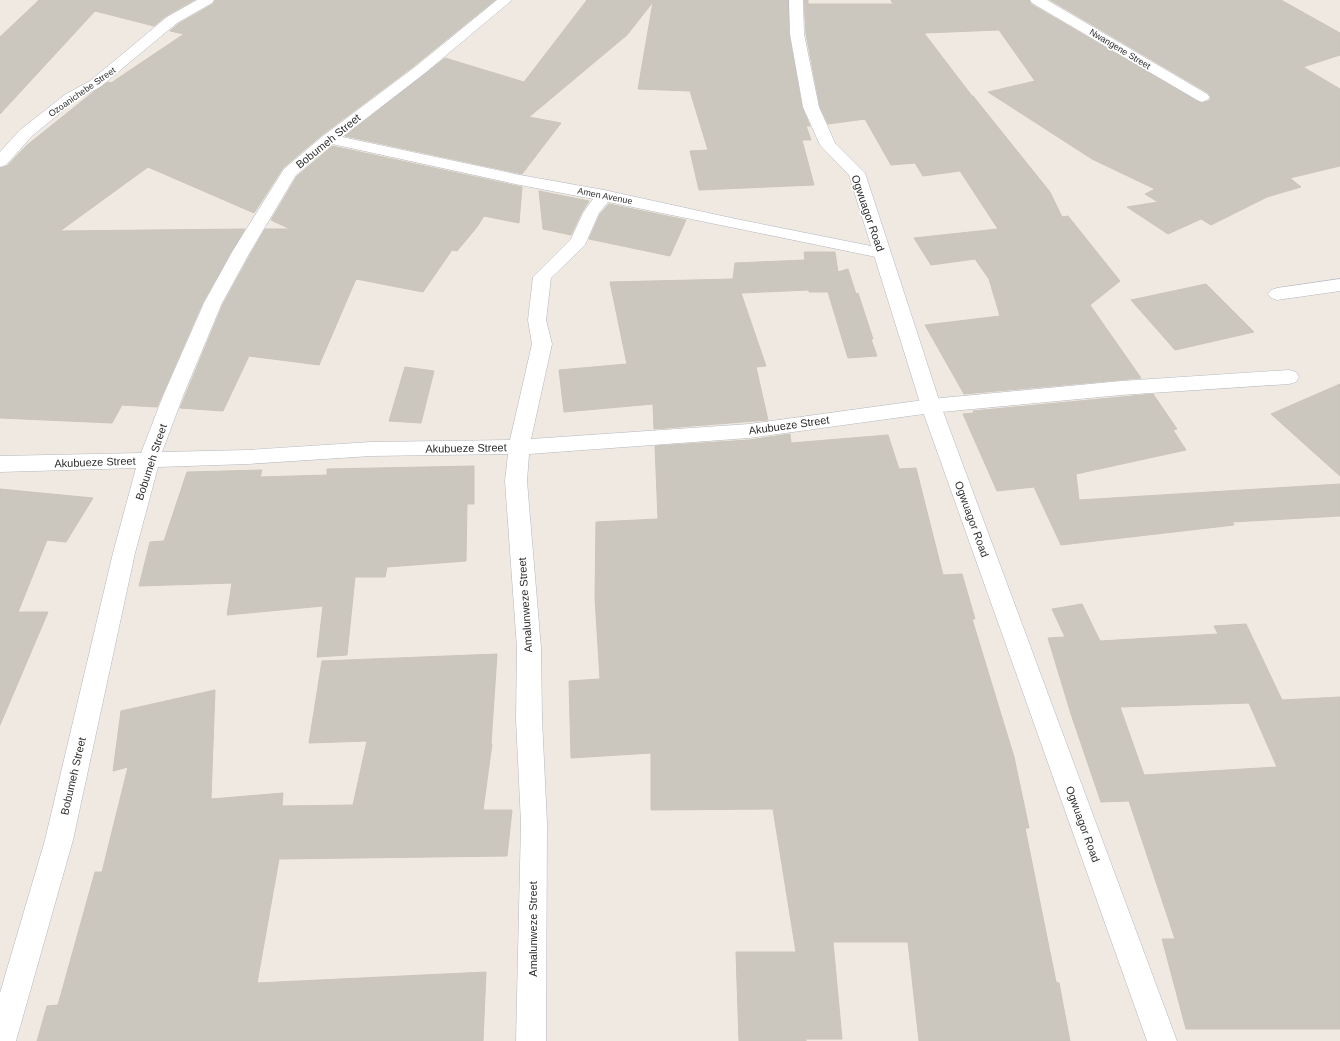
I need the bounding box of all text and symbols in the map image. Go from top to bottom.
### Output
street label: Nwangene Street [1088,27,1153,71]
street label: Ozoanichebe Street [47,65,118,119]
street label: Bobumeh Street [293,111,363,171]
street label: Ogwuagor Road [849,173,887,253]
street label: Amen Avenue [577,186,633,206]
street label: Akubueze Street [748,413,830,437]
street label: Bobumeh Street [133,422,169,502]
street label: Akubueze Street [425,441,507,455]
street label: Akubueze Street [54,455,136,469]
street label: Ogwuagor Road [953,479,991,559]
street label: Amalunweze Street [516,557,534,653]
street label: Bobumeh Street [58,736,88,816]
street label: Ogwuagor Road [1064,784,1102,864]
street label: Amalunweze Street [527,881,539,977]

